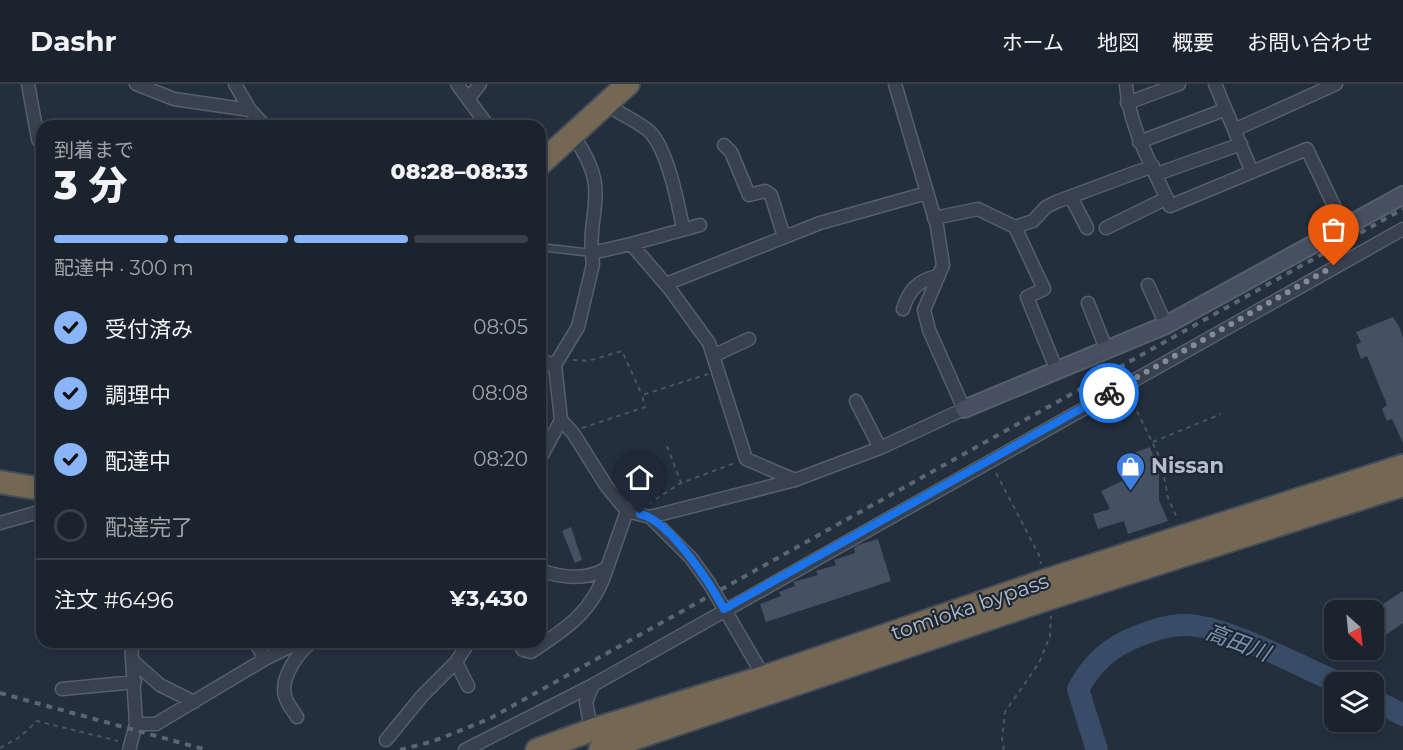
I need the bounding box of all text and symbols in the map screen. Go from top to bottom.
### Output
text: Dashr [30,24,117,58]
text: ホーム [1002,30,1064,55]
text: 地図 [1097,30,1139,55]
text: 概要 [1172,30,1214,55]
text: お問い合わせ [1247,30,1373,55]
text: 到着まで [54,138,134,162]
text: 08:28–08:33 [391,158,528,185]
text: 3 分 [54,161,128,209]
pin [1308,204,1359,266]
icon: bag [1317,213,1350,246]
text: 配達中 · 300 m [54,256,194,280]
icon: check [54,311,87,344]
text: 08:05 [473,315,528,339]
text: 受付済み [105,316,193,343]
courier [1079,363,1139,423]
icon: check [54,377,87,410]
icon: bike [1093,377,1126,410]
text: 08:08 [472,381,528,405]
text: 調理中 [105,382,171,409]
icon: check [54,443,87,476]
text: 08:20 [473,447,528,471]
text: 配達中 [105,448,171,475]
shop icon: Nissan [1114,450,1146,492]
pin [614,452,665,514]
place label: Nissan [1151,453,1224,478]
icon: home [623,461,656,494]
text: 配達完了 [105,514,193,541]
street label: tomioka bypass [888,568,1052,645]
text: ¥3,430 [450,585,528,612]
text: 注文 #6496 [54,587,174,614]
north arrow [1324,600,1384,660]
map controls [1324,600,1384,732]
water label: 高田川 [1202,618,1275,668]
button: layers [1324,672,1384,732]

